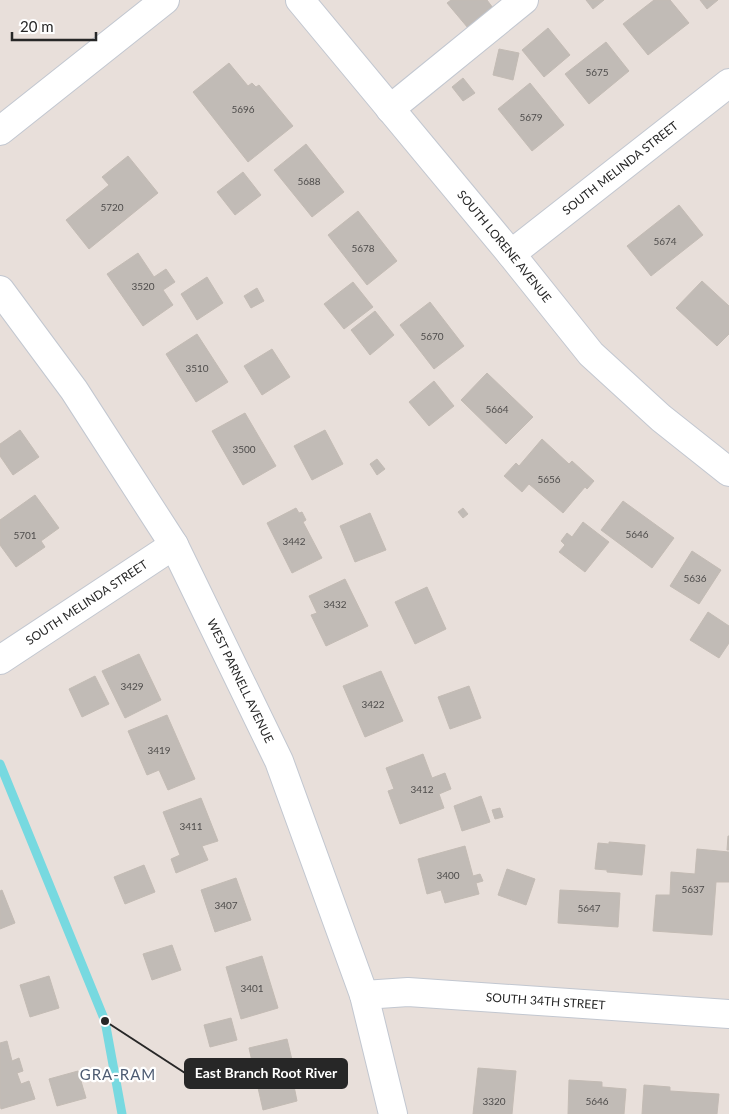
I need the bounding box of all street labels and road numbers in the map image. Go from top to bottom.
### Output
street label: SOUTH MELINDA STREET [559,118,681,218]
street label: SOUTH LORENE AVENUE [454,187,555,305]
street label: SOUTH MELINDA STREET [23,557,150,648]
street label: WEST PARNELL AVENUE [204,616,277,745]
street label: SOUTH 34TH STREET [485,989,606,1013]

